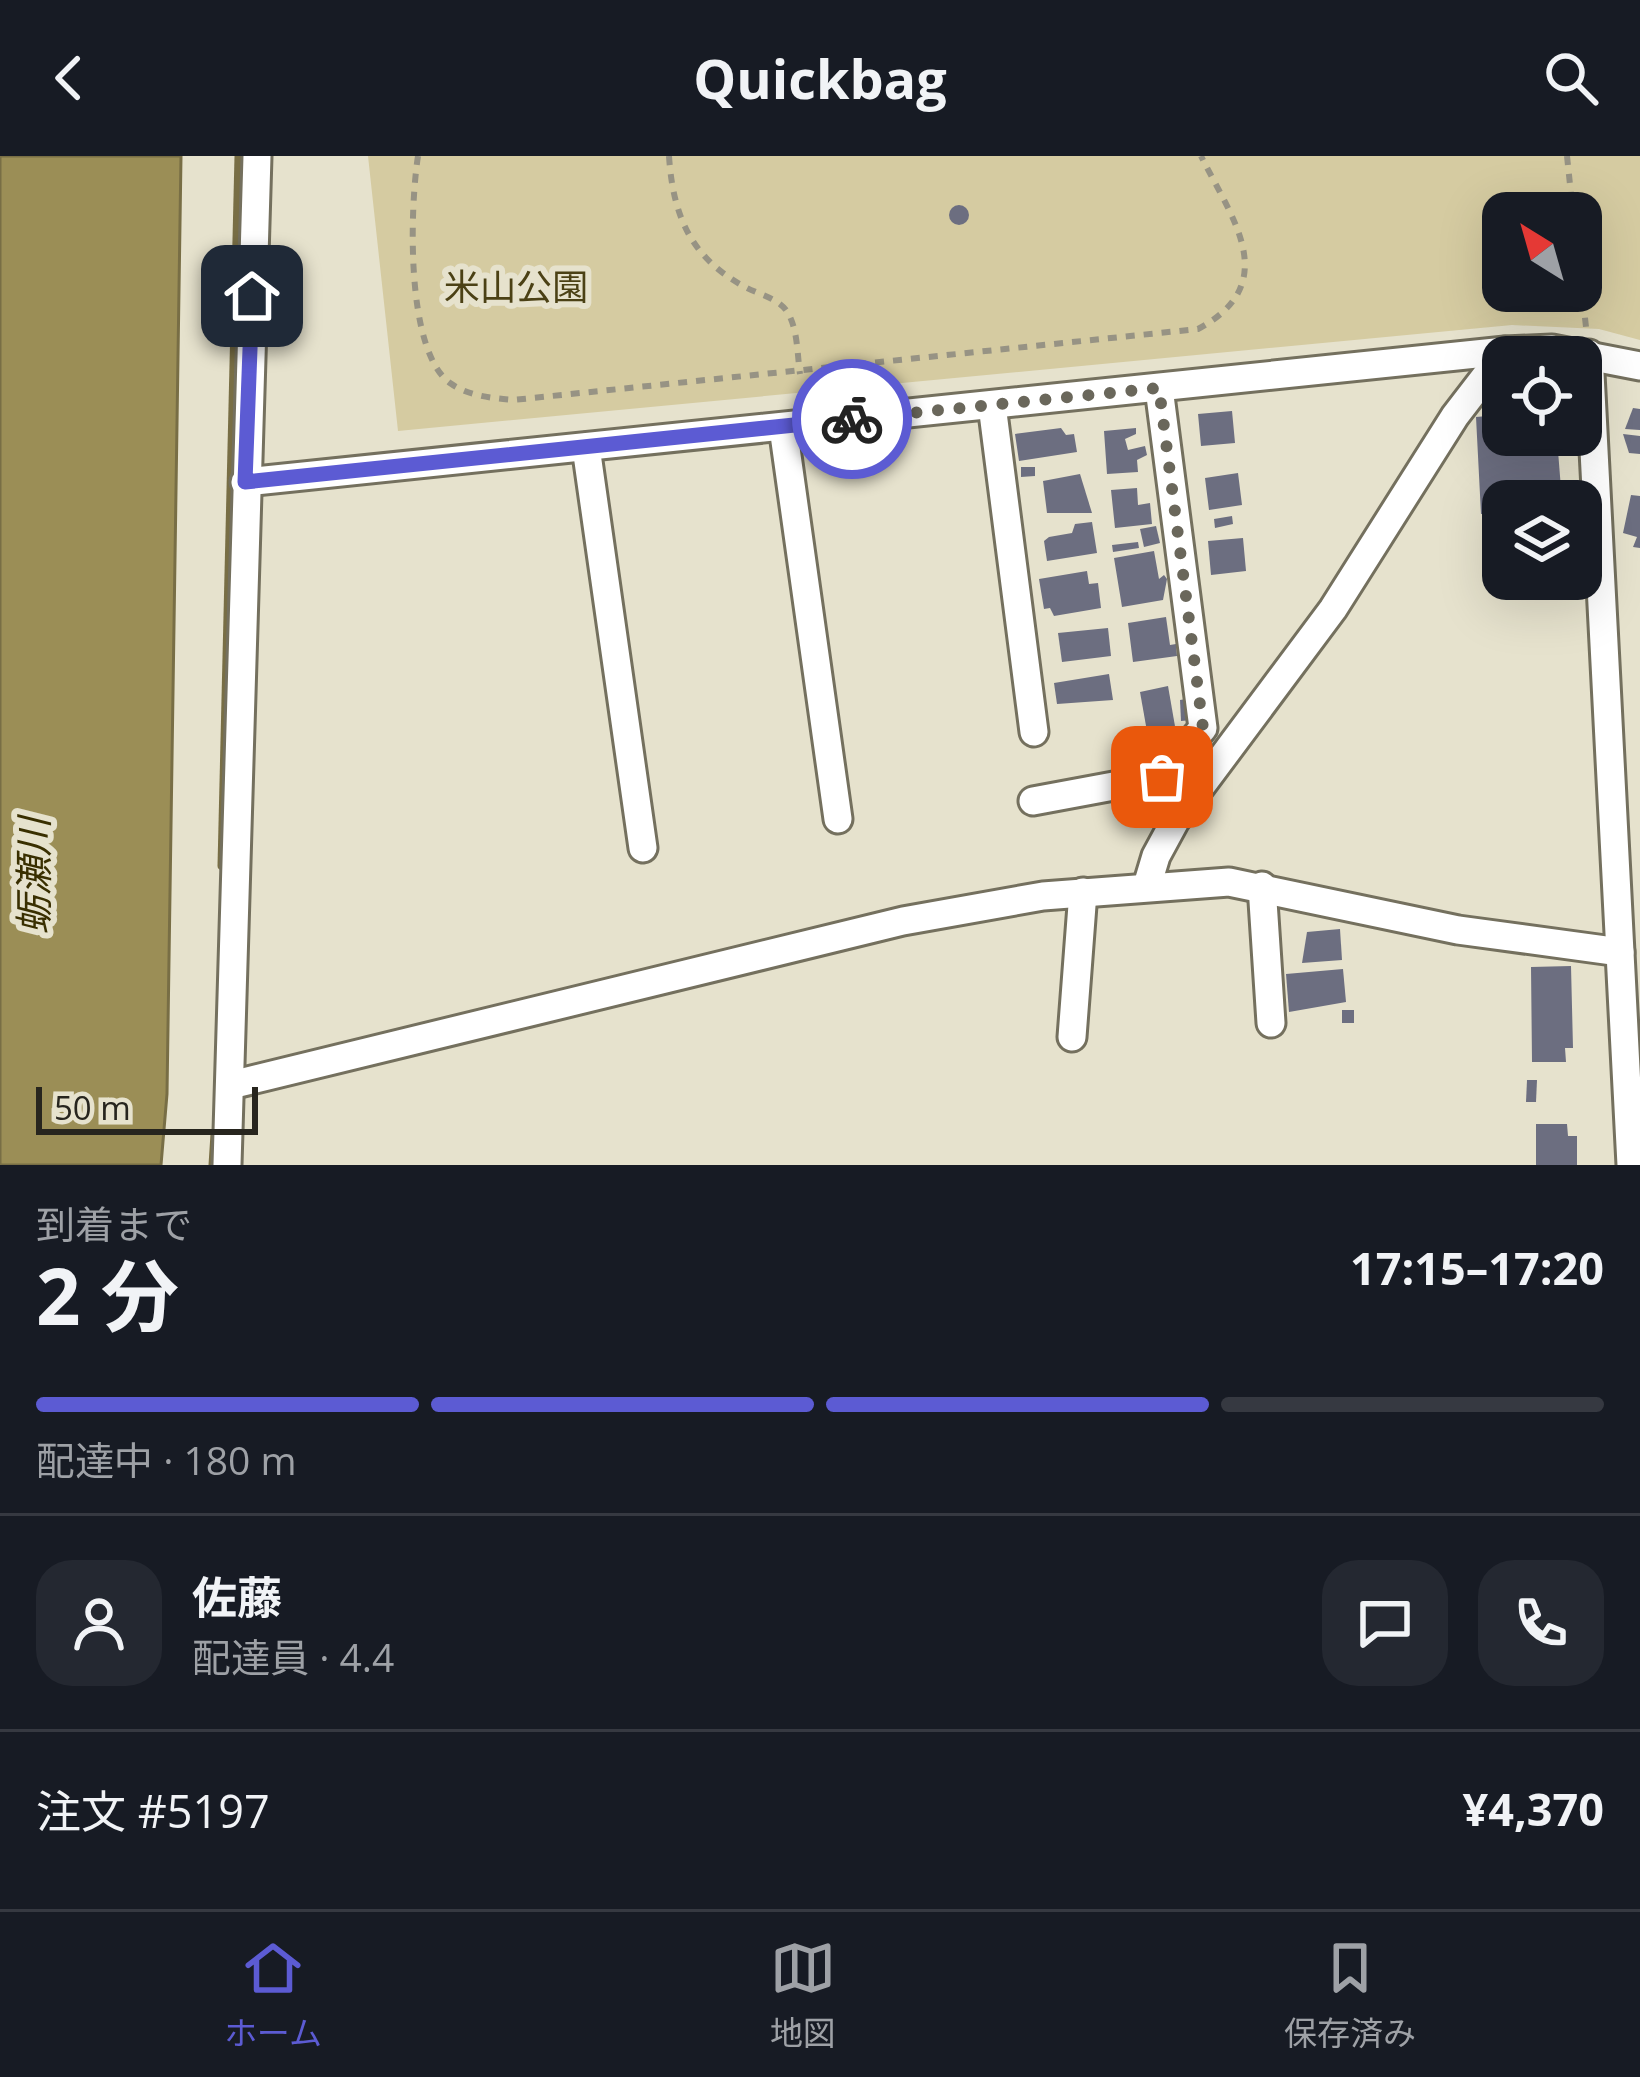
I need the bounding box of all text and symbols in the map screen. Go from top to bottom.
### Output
text: Quickbag [693,41,947,115]
icon: back [36,45,102,111]
icon: search [1538,45,1604,111]
north arrow [1482,192,1602,312]
map controls [1482,192,1602,600]
pin [201,245,303,347]
park label: 米山公園 [444,262,588,311]
icon: home [219,263,285,329]
button: locate [1482,336,1602,456]
courier [792,359,912,479]
icon: bike [819,386,885,452]
button: layers [1482,480,1602,600]
pin [1111,726,1213,828]
icon: bag [1129,744,1195,810]
water label: 蛎瀬川 [6,814,59,935]
scale bar [36,1081,258,1134]
text: 50 m [54,1085,131,1130]
text: 到着まで [36,1197,192,1250]
text: 17:15–17:20 [1350,1237,1604,1298]
text: 2 分 [36,1242,179,1348]
text: 配達中 · 180 m [36,1433,297,1486]
button: person [36,1560,162,1686]
button: chat [1322,1560,1448,1686]
button: phone [1478,1560,1604,1686]
text: 佐藤 [192,1566,282,1627]
text: 配達員 · 4.4 [192,1630,394,1683]
text: ¥4,370 [1463,1778,1604,1839]
text: 注文 #5197 [36,1780,270,1841]
tab: ホーム [224,1935,322,2055]
tab: 地図 [770,1935,836,2055]
tab: 保存済み [1284,1935,1416,2055]

